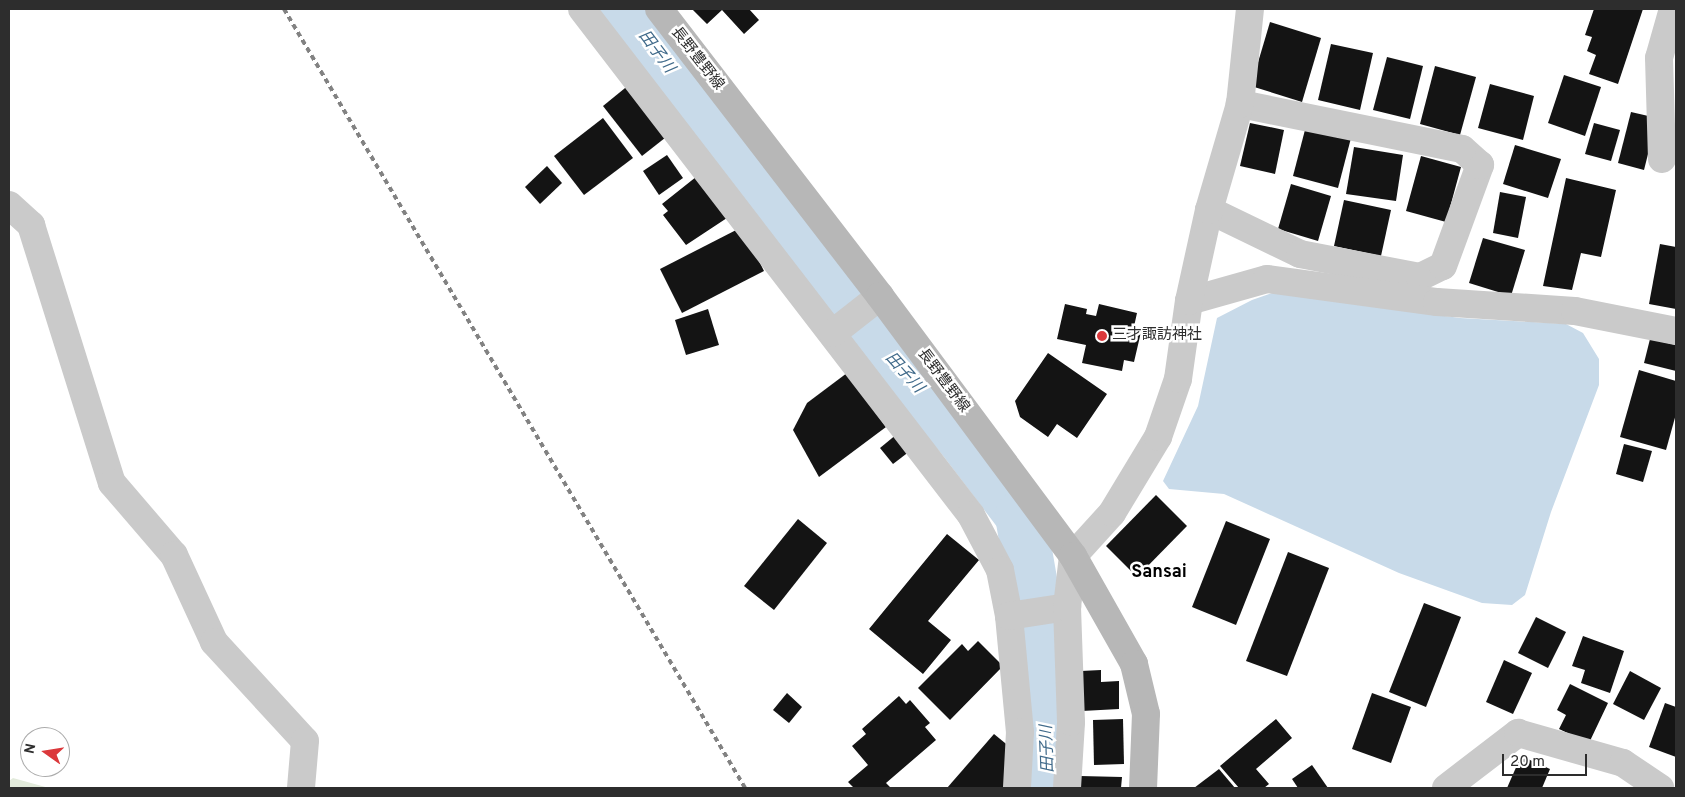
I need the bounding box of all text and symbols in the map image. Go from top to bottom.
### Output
street label: 長野豊野線 [667,24,727,94]
water label: 田子川 [634,27,678,77]
place label: 三才諏訪神社 [1112,327,1202,345]
marker: 三才諏訪神社 [1096,330,1108,342]
street label: 長野豊野線 [913,346,973,416]
water label: 田子川 [881,349,927,397]
district label: Sansai [1131,562,1187,584]
water label: 田子川 [1038,725,1058,773]
north arrow [20,727,70,777]
text: N [21,742,40,756]
scale bar [1505,744,1590,776]
text: 20 m [1510,753,1545,772]

